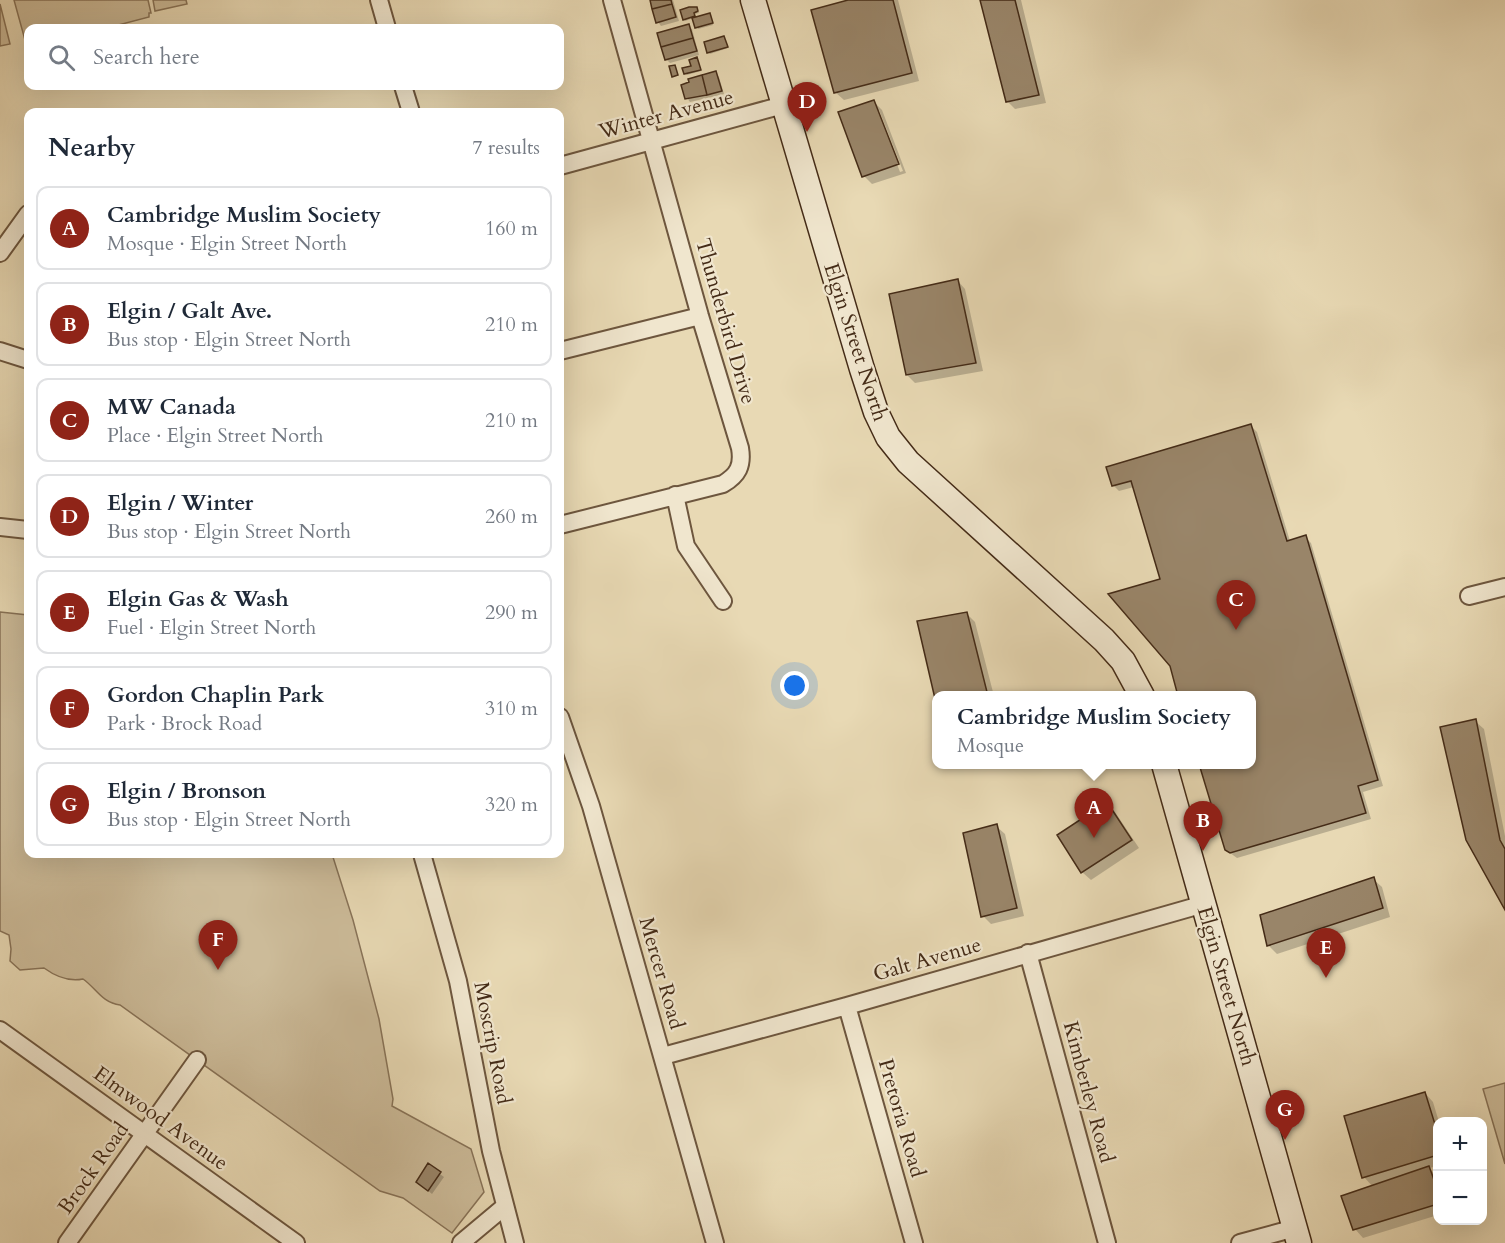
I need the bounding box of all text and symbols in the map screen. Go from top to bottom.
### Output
search box [24,24,564,90]
icon: search [45,41,78,74]
text: Search here [93,42,200,72]
pin: D [788,82,826,132]
street label: Winter Avenue [594,83,737,147]
text: Nearby [48,130,136,165]
text: 7 results [472,134,540,161]
text: Cambridge Muslim Society [107,200,381,230]
text: A [62,215,77,242]
text: 160 m [485,215,538,242]
text: Mosque · Elgin Street North [107,230,347,257]
street label: Thunderbird Drive [688,235,763,407]
street label: Elgin Street North [816,259,895,425]
text: Elgin / Galt Ave. [107,296,272,326]
text: B [62,311,77,338]
text: 210 m [485,311,538,338]
text: Bus stop · Elgin Street North [107,326,351,353]
text: MW Canada [107,392,236,422]
text: C [62,407,77,434]
text: 210 m [485,407,538,434]
text: Place · Elgin Street North [107,422,324,449]
text: Elgin / Winter [107,488,253,518]
text: D [61,503,78,530]
text: 260 m [485,503,538,530]
text: Bus stop · Elgin Street North [107,518,351,545]
pin: C [1216,580,1256,630]
text: Elgin Gas & Wash [107,584,289,614]
text: E [63,599,76,626]
text: 290 m [485,599,538,626]
text: Fuel · Elgin Street North [107,614,316,641]
your location [780,671,809,700]
text: Gordon Chaplin Park [107,680,324,710]
popup [932,691,1256,769]
text: F [64,695,75,722]
text: 310 m [485,695,538,722]
text: Cambridge Muslim Society [957,702,1231,732]
text: Park · Brock Road [107,710,262,737]
text: Mosque [957,732,1024,759]
text: Elgin / Bronson [107,776,266,806]
pin: A [1074,788,1114,838]
text: G [61,791,78,818]
text: 320 m [485,791,538,818]
pin: B [1184,802,1222,851]
text: Bus stop · Elgin Street North [107,806,351,833]
street label: Elgin Street North [1190,903,1263,1070]
street label: Mercer Road [632,914,691,1033]
pin: F [198,920,238,970]
pin: E [1306,928,1346,978]
street label: Galt Avenue [870,930,985,989]
street label: Moscrip Road [466,979,519,1107]
street label: Kimberley Road [1056,1018,1121,1166]
street label: Pretoria Road [871,1055,932,1181]
street label: Elmwood Avenue [87,1059,234,1177]
pin: G [1266,1090,1304,1140]
street label: Brock Road [51,1117,136,1220]
map controls [1433,1117,1487,1225]
button: + [1433,1117,1487,1171]
button: − [1433,1171,1487,1225]

